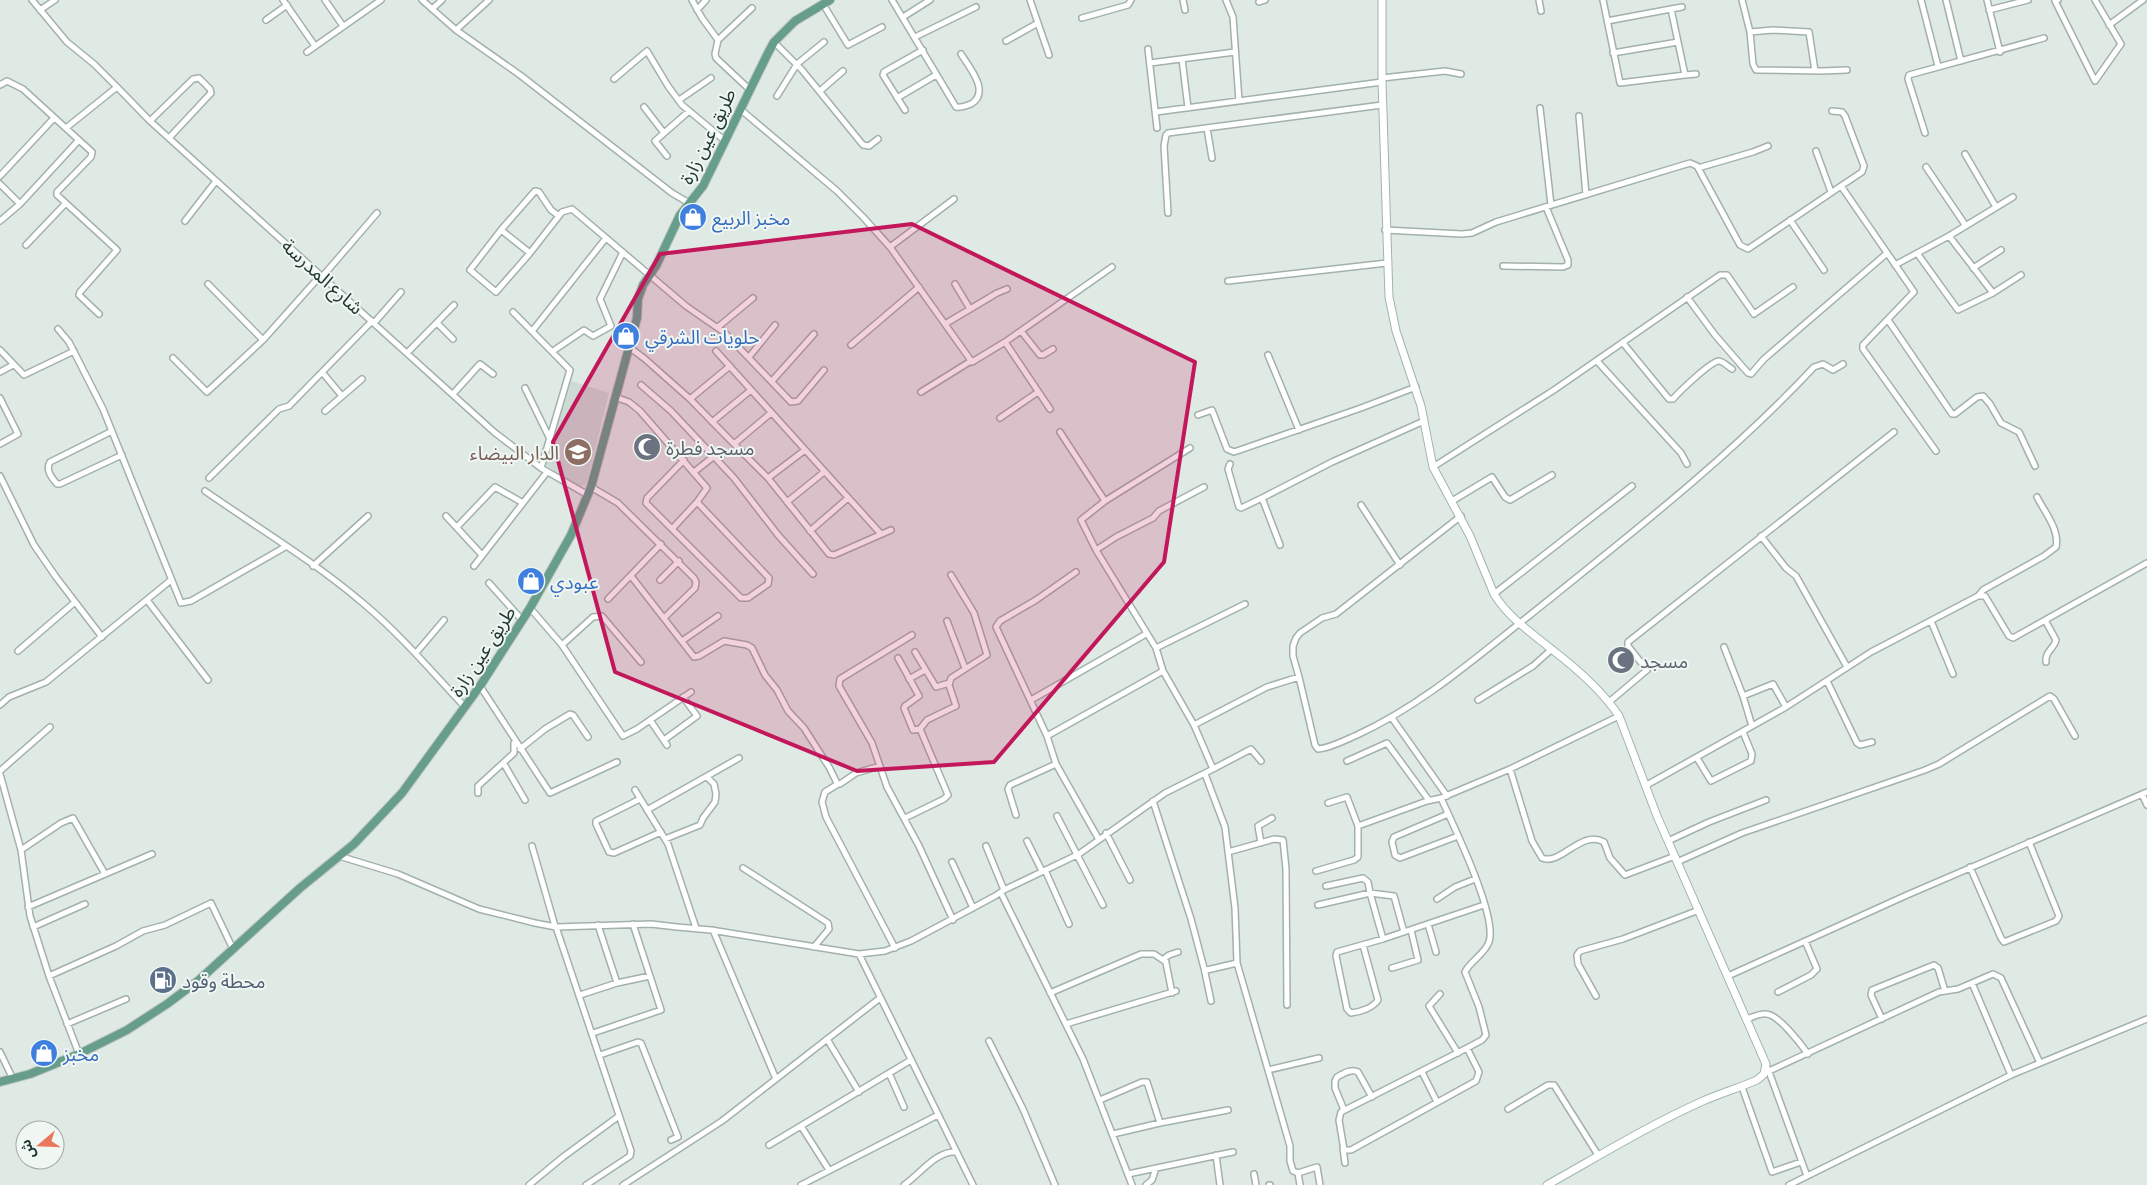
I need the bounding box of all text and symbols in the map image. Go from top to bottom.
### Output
street label: طريق عين زارة [674,84,741,188]
shop icon: مخبز الربيع [678,202,708,232]
place label: مخبز الربيع [712,206,790,233]
street label: شارع المدرسة [275,233,369,321]
shop icon: حلويات الشرقي [611,321,641,351]
place label: حلويات الشرقي [645,325,760,352]
mosque icon: مسجد فطرة [632,432,662,462]
place label: مسجد فطرة [666,436,754,460]
school or university icon: الدار البيضاء [563,437,593,467]
place label: الدار البيضاء [470,441,559,465]
shop icon: عبودي [516,566,546,596]
place label: عبودي [550,570,599,597]
street label: طريق عين زارة [444,601,521,701]
mosque icon: مسجد [1606,645,1636,675]
place label: مسجد [1640,649,1688,672]
fuel station icon: محطة وقود [148,965,178,995]
place label: محطة وقود [182,969,265,993]
shop icon: مخبز [29,1038,59,1068]
place label: مخبز [62,1042,99,1066]
north arrow [15,1120,65,1170]
text: ش [16,1138,38,1161]

